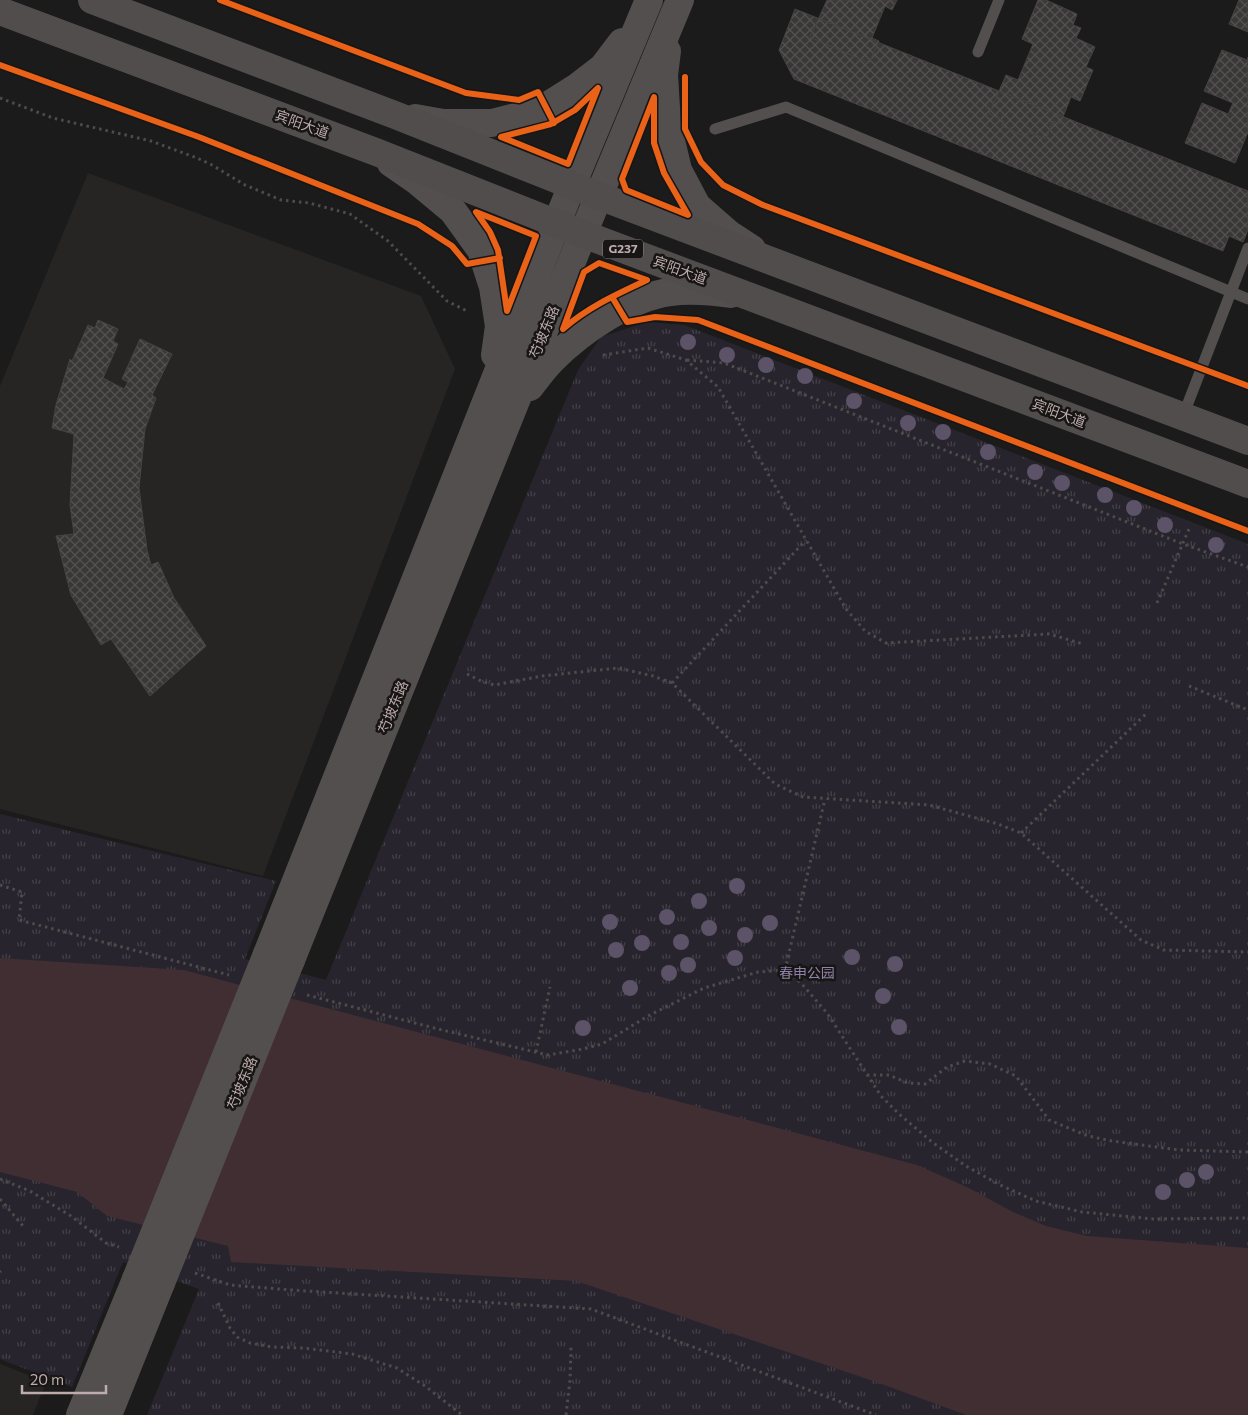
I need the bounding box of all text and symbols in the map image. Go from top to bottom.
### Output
street label: 宾阳大道 [273,106,331,141]
road number: G237 [603,240,643,258]
street label: 宾阳大道 [651,252,709,287]
street label: 芍坡东路 [525,303,562,361]
street label: 宾阳大道 [1030,395,1088,431]
street label: 芍坡东路 [374,678,411,736]
park label: 春申公园 [779,964,835,981]
street label: 芍坡东路 [223,1054,260,1112]
scale bar [22,1362,106,1394]
text: 20 m [30,1370,64,1388]

